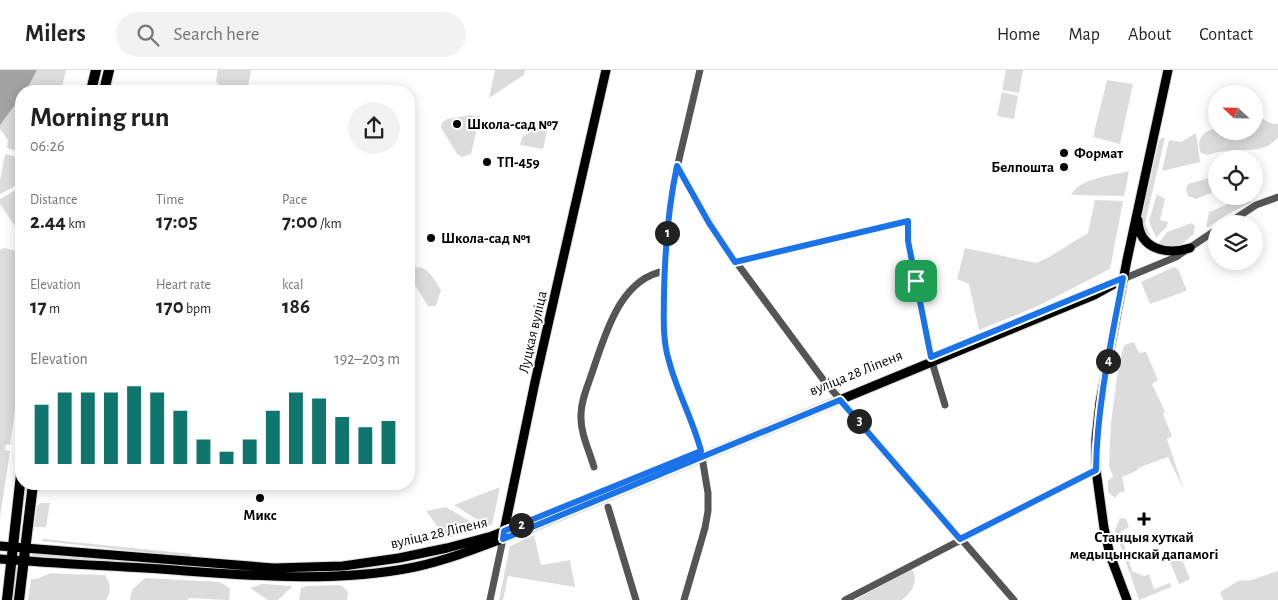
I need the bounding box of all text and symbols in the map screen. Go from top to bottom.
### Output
search box [116,12,466,57]
icon: search [134,21,162,49]
text: Milers [25,22,86,46]
text: Search here [174,25,260,44]
text: Home [997,26,1040,44]
text: Map [1068,26,1100,44]
text: About [1128,26,1171,44]
text: Contact [1199,26,1253,44]
north arrow [1208,85,1262,140]
map controls [1208,85,1263,270]
button: share [348,102,400,154]
text: Morning run [30,104,170,132]
place label: Школа-сад №7 [467,117,559,132]
marker: Школа-сад №7 [451,118,463,130]
text: 06:26 [30,138,64,154]
place label: Формат [1074,146,1123,161]
marker: Формат [1058,147,1070,159]
button: locate [1208,150,1263,205]
place label: ТП-459 [497,155,540,170]
marker: ТП-459 [481,156,493,168]
place label: Белпошта [991,160,1054,175]
marker: Белпошта [1058,161,1070,173]
text: Distance [30,193,77,207]
text: Time [156,193,184,207]
text: Pace [282,193,307,207]
text: 2.44 [30,211,66,232]
text: 17:05 [156,211,197,232]
text: 7:00 [282,211,318,232]
button: layers [1208,215,1263,270]
text: km [66,217,86,231]
text: /km [318,217,342,231]
pin: 1 [654,220,680,246]
text: 1 [665,226,670,240]
place label: Школа-сад №1 [441,231,531,246]
marker: Школа-сад №1 [425,232,437,244]
pin [895,260,937,302]
icon: arrive [902,267,930,295]
text: Elevation [30,278,81,292]
text: Heart rate [156,278,211,292]
text: kcal [282,278,303,292]
street label: Луцкая вуліца [516,289,550,375]
text: 17 [30,296,47,317]
text: 170 [156,296,184,317]
text: 186 [282,296,310,317]
text: m [47,302,60,316]
text: bpm [184,302,211,316]
street label: вуліца 28 Ліпеня [807,347,905,399]
pin: 4 [1096,348,1120,374]
text: Elevation [30,351,88,367]
text: 192–203 m [334,351,400,367]
text: 4 [1105,354,1112,368]
pin: 3 [846,408,872,434]
text: 3 [856,414,863,428]
marker: Микс [254,492,266,504]
place label: Микс [243,508,277,523]
pin: 2 [508,512,534,538]
marker: Станцыя хуткай медыцынскай дапамогі [1137,512,1151,526]
street label: вуліца 28 Ліпеня [389,515,489,551]
text: 2 [518,518,525,532]
place label: Станцыя хуткай медыцынскай дапамогі [1070,530,1218,562]

